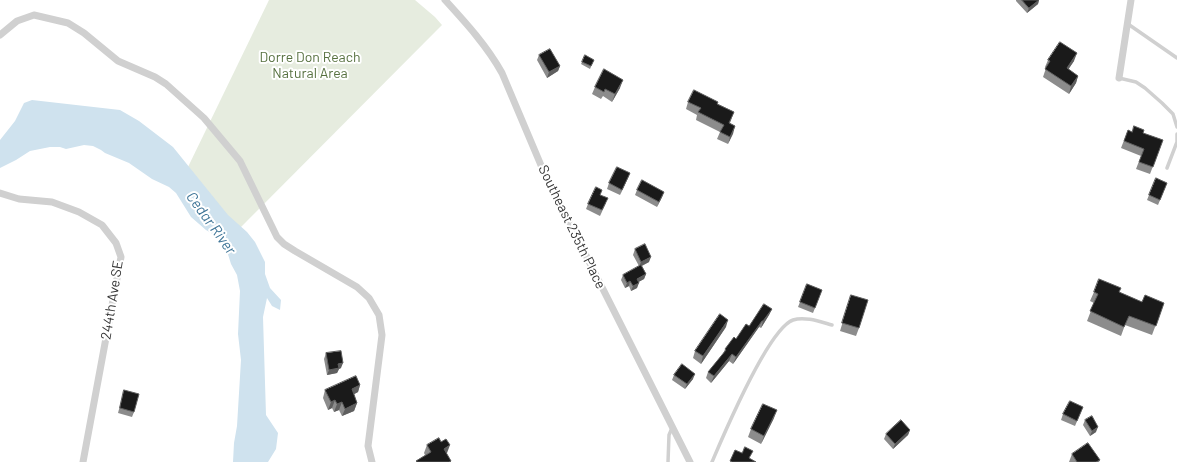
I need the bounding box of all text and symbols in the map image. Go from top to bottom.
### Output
park label: Dorre Don Reach Natural Area [259,49,361,82]
street label: Southeast 235th Place [535,162,609,292]
water label: Cedar River [182,188,240,258]
street label: 244th Ave SE [97,259,127,341]

